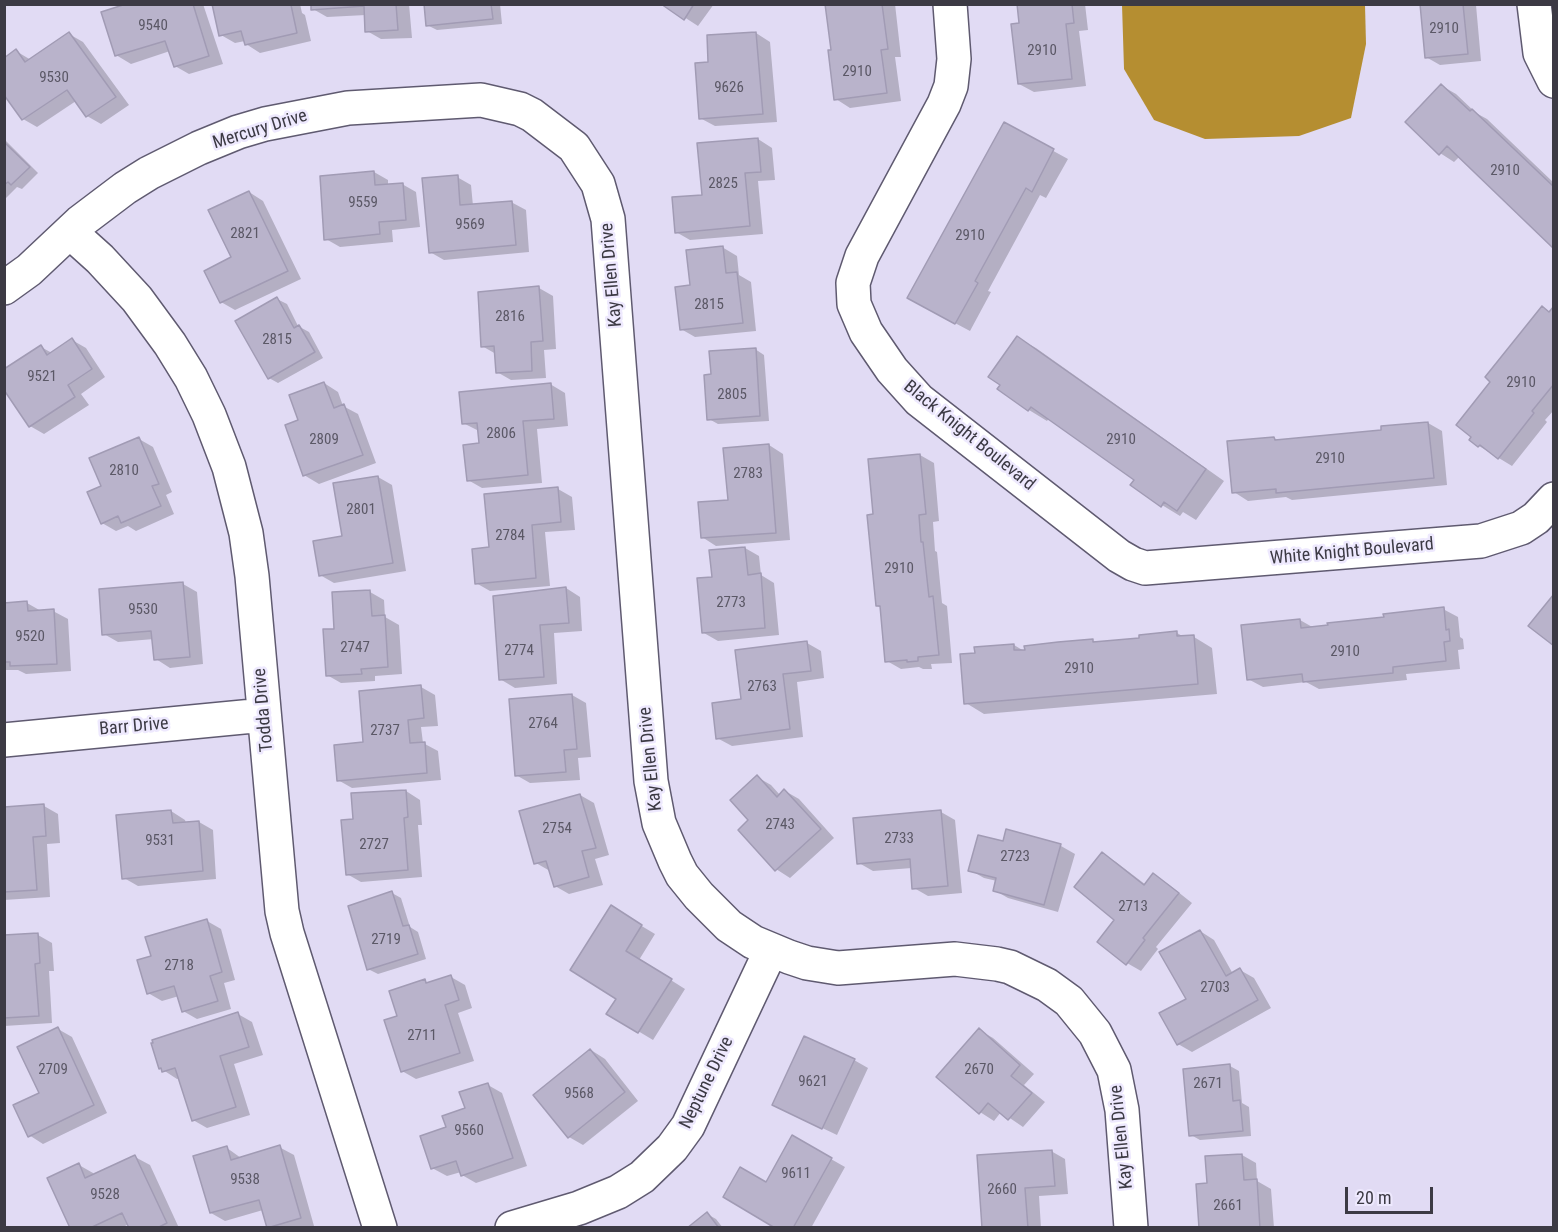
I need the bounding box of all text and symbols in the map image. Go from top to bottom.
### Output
house number: 9540 [138,17,168,35]
house number: 2910 [1429,20,1459,38]
house number: 2910 [1027,42,1057,60]
house number: 2910 [842,63,872,81]
house number: 9530 [39,69,69,87]
house number: 9626 [714,79,744,97]
street label: Mercury Drive [210,105,310,155]
house number: 2910 [1490,162,1520,180]
house number: 2825 [708,175,738,193]
house number: 9559 [348,194,378,212]
house number: 9569 [455,216,485,234]
street label: Kay Ellen Drive [597,222,627,328]
house number: 2821 [230,225,260,243]
house number: 2910 [955,227,985,245]
house number: 2815 [694,296,724,314]
house number: 2816 [495,308,525,326]
house number: 2815 [262,331,292,349]
house number: 9521 [27,368,57,386]
house number: 2910 [1506,374,1536,392]
street label: Black Knight Boulevard [899,376,1039,496]
house number: 2805 [717,386,747,404]
house number: 2806 [486,425,516,443]
house number: 2809 [309,431,339,449]
house number: 2910 [1106,431,1136,449]
house number: 2910 [1315,450,1345,468]
house number: 2810 [109,462,139,480]
house number: 2783 [733,465,763,483]
house number: 2801 [346,501,376,519]
house number: 2784 [495,527,525,545]
street label: White Knight Boulevard [1269,534,1435,570]
house number: 2910 [884,560,914,578]
house number: 2773 [716,594,746,612]
house number: 9530 [128,601,158,619]
house number: 9520 [15,628,45,646]
house number: 2747 [340,639,370,657]
house number: 2774 [504,642,534,660]
house number: 2910 [1330,643,1360,661]
house number: 2910 [1064,660,1094,678]
street label: Todda Drive [250,667,278,753]
house number: 2763 [747,678,777,696]
street label: Kay Ellen Drive [635,706,667,812]
street label: Barr Drive [98,713,170,741]
house number: 2764 [528,715,558,733]
house number: 2737 [370,722,400,740]
house number: 2743 [765,816,795,834]
house number: 2754 [542,820,572,838]
house number: 2733 [884,830,914,848]
house number: 9531 [145,832,175,850]
house number: 2727 [359,836,389,854]
house number: 2723 [1000,848,1030,866]
house number: 2713 [1118,898,1148,916]
house number: 2719 [371,931,401,949]
house number: 2718 [164,957,194,975]
house number: 2703 [1200,979,1230,997]
house number: 2711 [407,1027,437,1045]
street label: Neptune Drive [675,1033,739,1133]
house number: 2709 [38,1061,68,1079]
house number: 2670 [964,1061,994,1079]
house number: 9621 [798,1073,828,1091]
house number: 2671 [1193,1075,1223,1093]
street label: Kay Ellen Drive [1106,1084,1138,1190]
house number: 9568 [564,1085,594,1103]
house number: 9560 [454,1122,484,1140]
house number: 9611 [781,1165,811,1183]
house number: 9538 [230,1171,260,1189]
scale bar [1348,1175,1436,1213]
house number: 2660 [987,1181,1017,1199]
house number: 9528 [90,1186,120,1204]
text: 20 m [1356,1187,1391,1208]
house number: 2661 [1213,1197,1243,1215]

